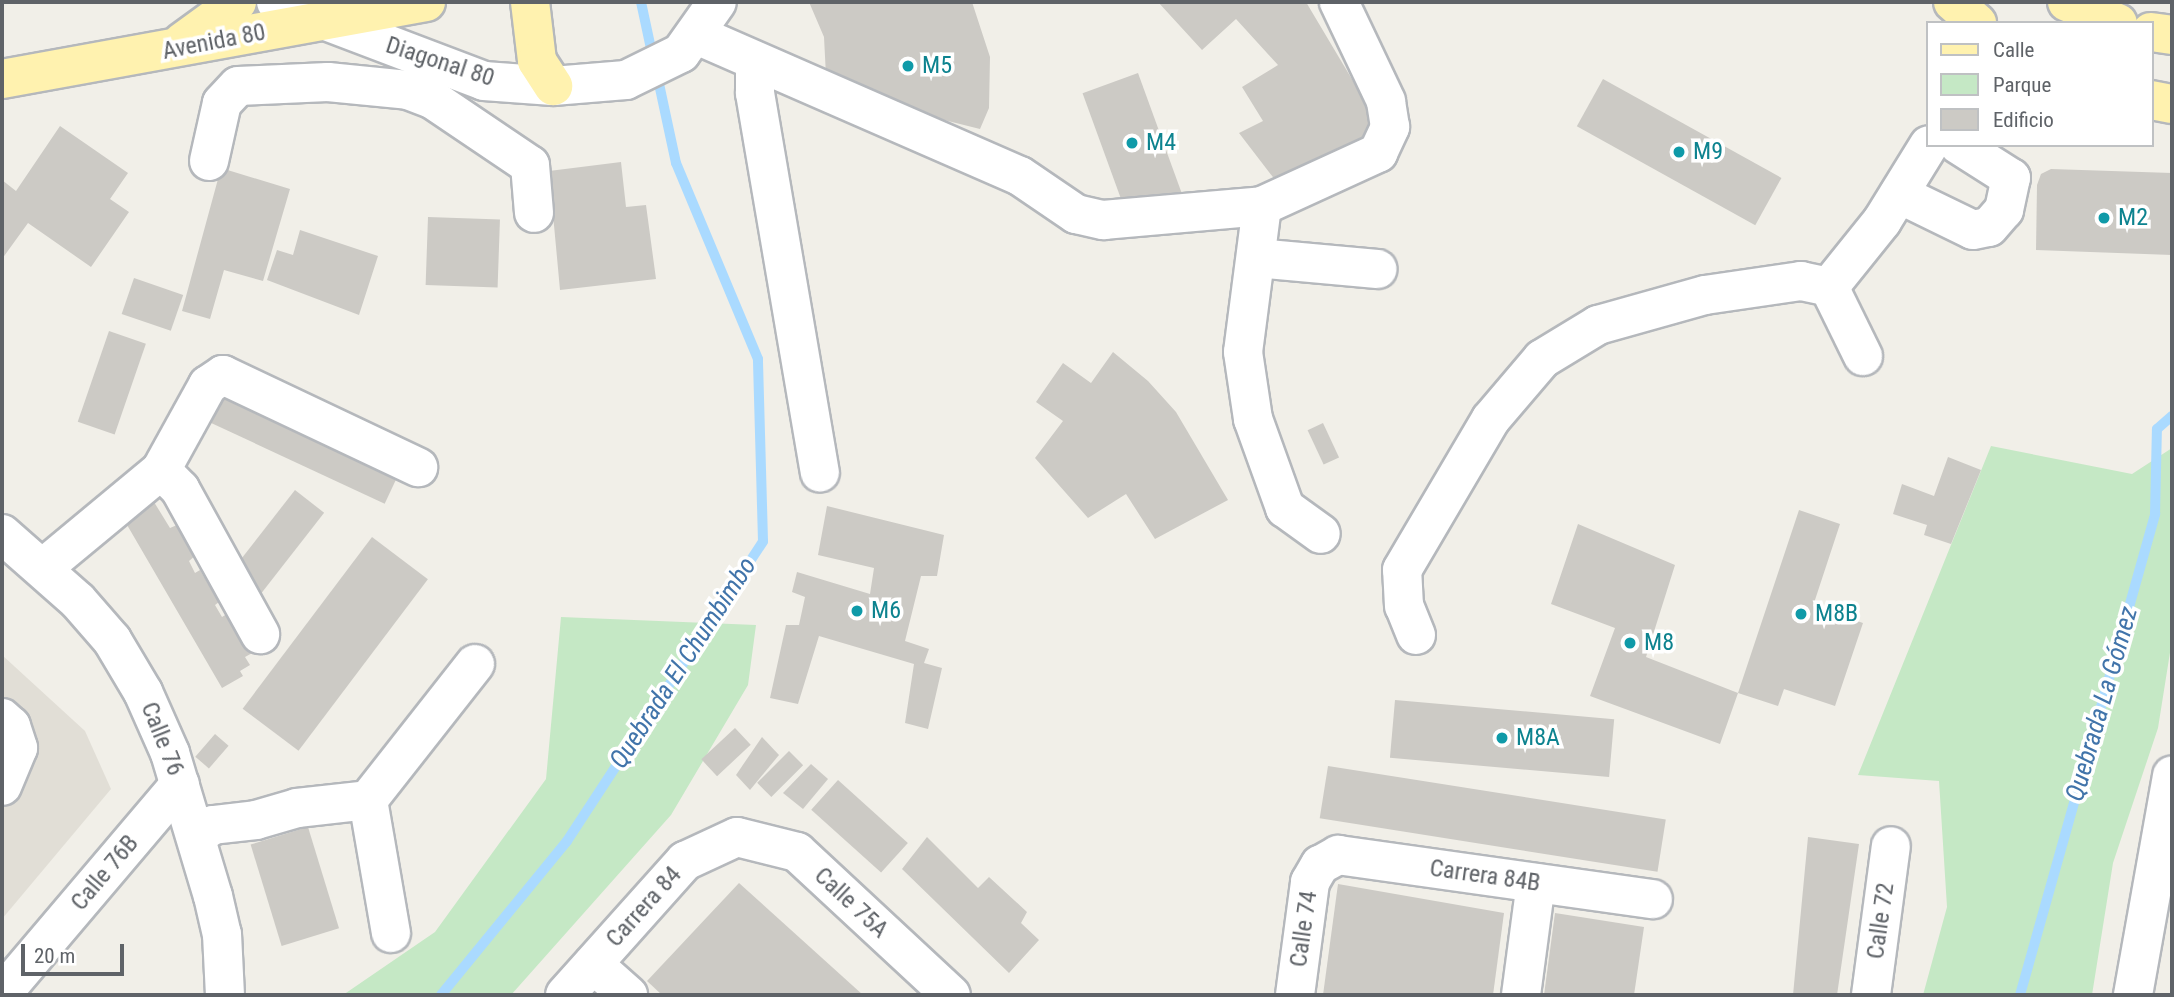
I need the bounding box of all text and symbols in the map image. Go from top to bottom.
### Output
street label: Avenida 80 [160,18,268,66]
legend [1926,21,2153,147]
street label: Diagonal 80 [382,31,498,93]
text: Calle [1993,38,2034,62]
place label: M5 [922,52,952,80]
marker: M5 [900,58,916,74]
text: Parque [1993,73,2051,97]
text: Edificio [1993,108,2054,132]
place label: M4 [1146,129,1176,157]
marker: M4 [1124,135,1140,151]
place label: M9 [1693,138,1723,166]
marker: M9 [1671,144,1687,160]
place label: M2 [2118,204,2148,232]
marker: M2 [2096,210,2112,226]
water label: Quebrada El Chumbimbo [603,552,763,774]
place label: M6 [871,597,901,625]
place label: M8B [1815,600,1858,628]
marker: M6 [849,603,865,619]
water label: Quebrada La Gómez [2059,603,2145,805]
marker: M8B [1793,606,1809,622]
place label: M8 [1644,629,1674,657]
marker: M8 [1622,635,1638,651]
street label: Calle 76 [134,698,190,780]
place label: M8A [1516,724,1560,752]
marker: M8A [1494,730,1510,746]
street label: Calle 76B [65,829,145,917]
street label: Carrera 84B [1428,854,1542,898]
street label: Carrera 84 [600,861,688,953]
street label: Calle 75A [808,862,894,944]
street label: Calle 72 [1861,881,1901,961]
street label: Calle 74 [1284,889,1324,969]
scale bar [24,930,128,974]
text: 20 m [34,944,75,968]

